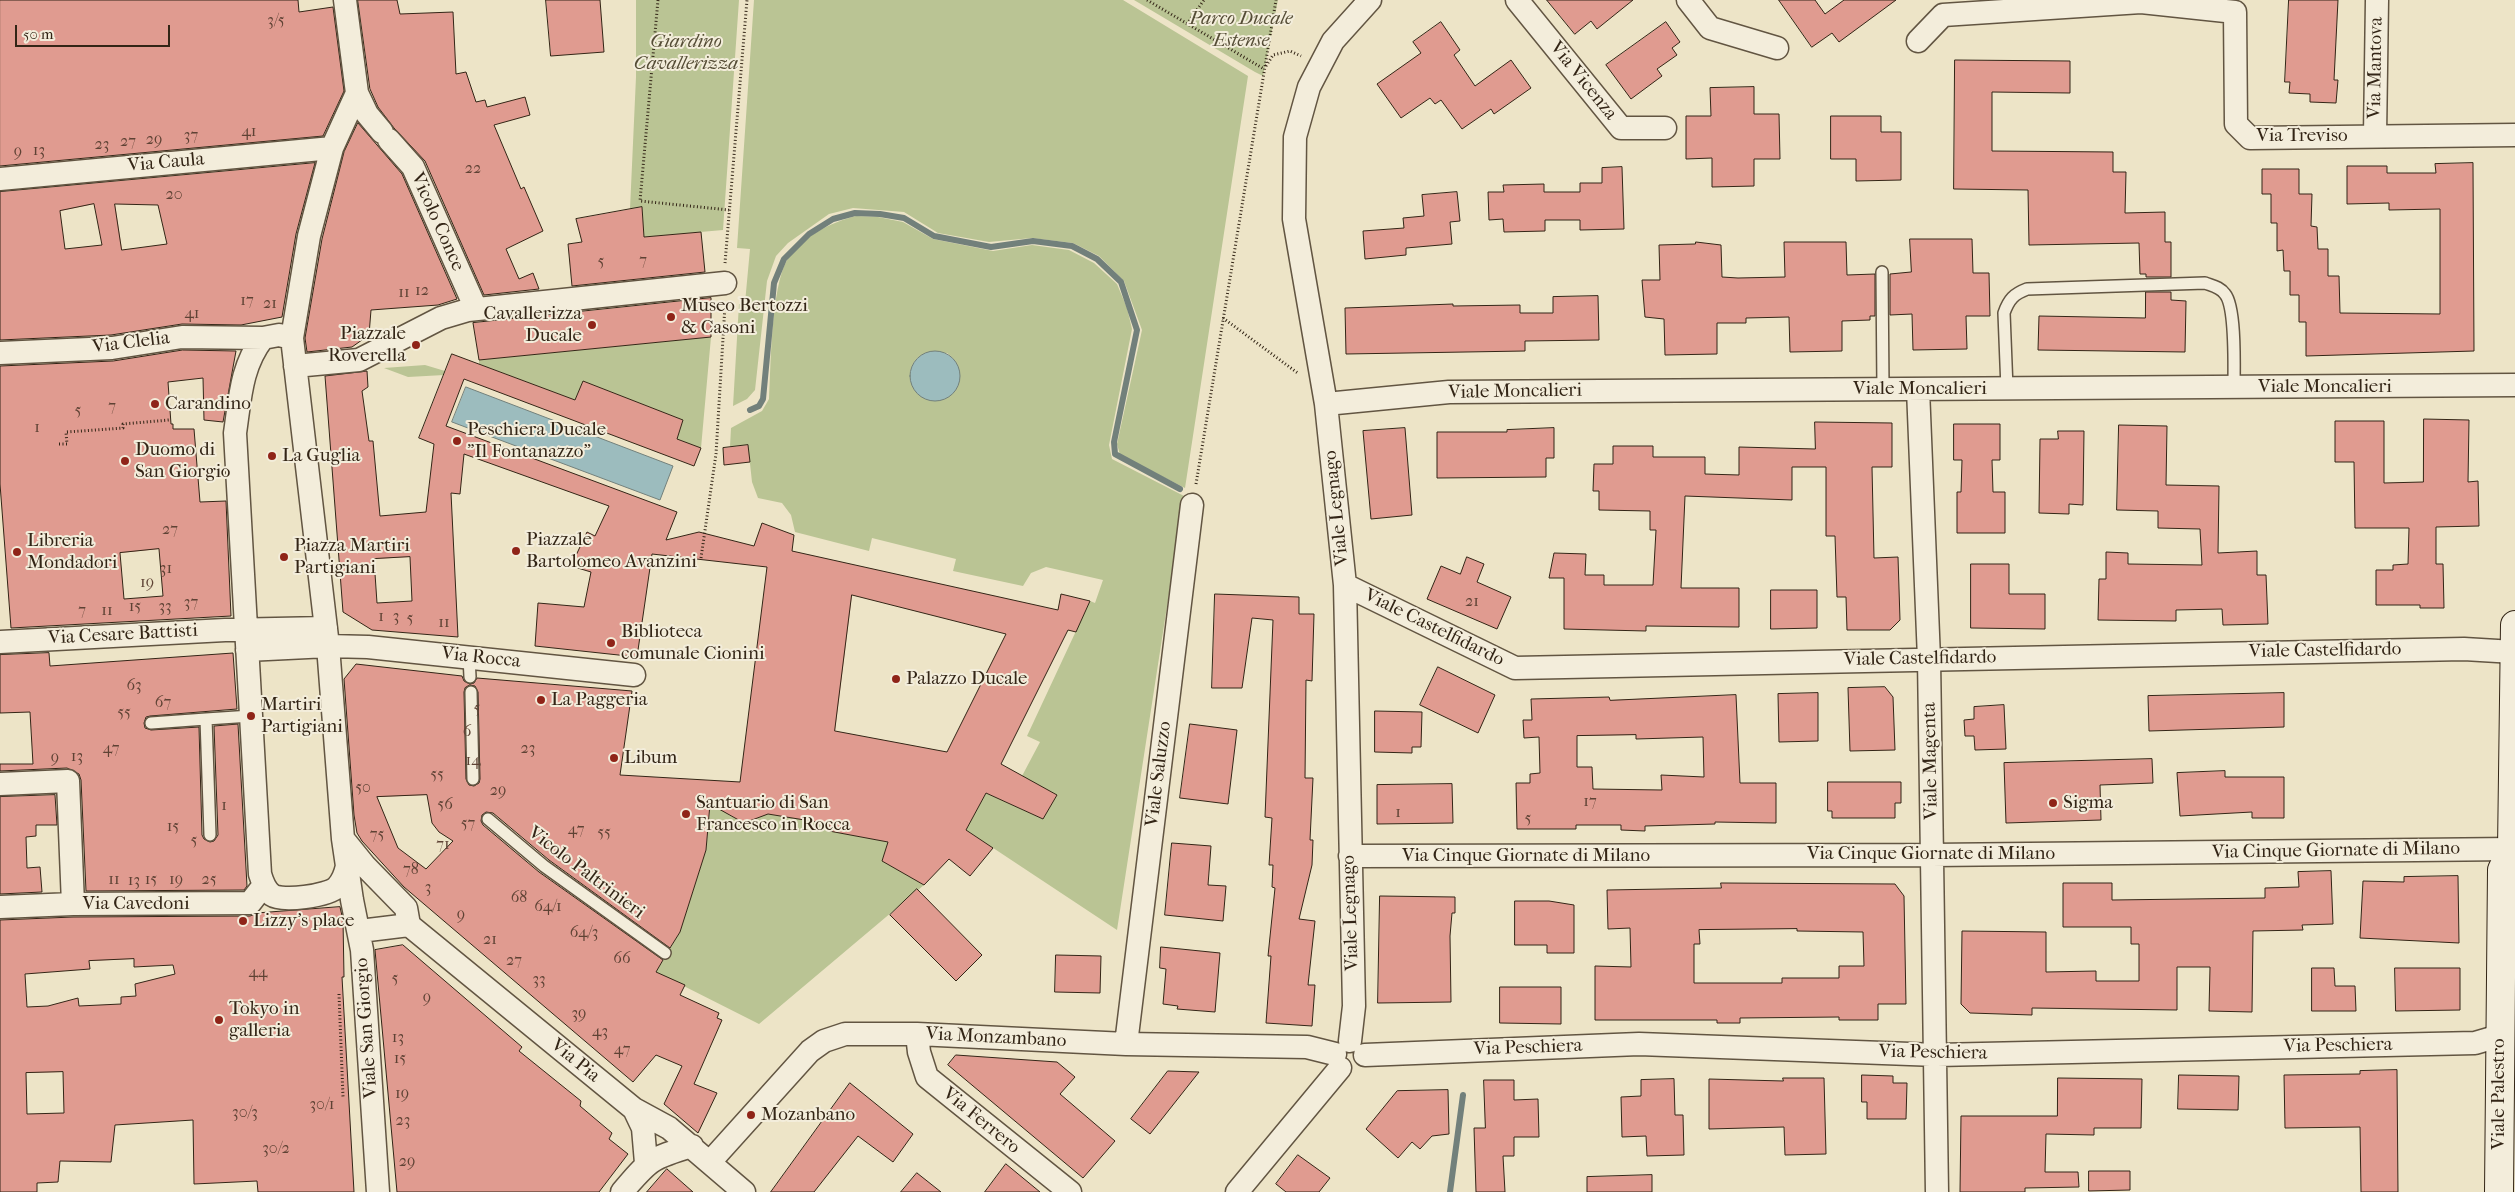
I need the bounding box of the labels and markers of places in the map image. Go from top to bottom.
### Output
place label: Museo Bertozzi & Casoni [681,295,808,339]
place label: Cavallerizza Ducale [484,303,582,347]
marker: Museo Bertozzi & Casoni [665,311,677,323]
marker: Cavallerizza Ducale [586,319,598,331]
place label: Piazzale Roverella [328,323,406,367]
marker: Piazzale Roverella [410,339,422,351]
place label: Carandino [165,393,251,415]
marker: Carandino [149,398,161,410]
place label: Peschiera Ducale "Il Fontanazzo" [467,419,606,463]
marker: Peschiera Ducale "Il Fontanazzo" [451,435,463,447]
place label: Duomo di San Giorgio [135,439,230,483]
place label: La Guglia [282,445,360,467]
marker: La Guglia [266,450,278,462]
marker: Duomo di San Giorgio [119,455,131,467]
place label: Piazzale Bartolomeo Avanzini [526,529,697,573]
place label: Libreria Mondadori [27,530,117,574]
place label: Piazza Martiri Partigiani [294,535,410,579]
marker: Piazzale Bartolomeo Avanzini [510,545,522,557]
marker: Libreria Mondadori [11,546,23,558]
marker: Piazza Martiri Partigiani [278,551,290,563]
place label: Biblioteca comunale Cionini [621,621,765,665]
marker: Biblioteca comunale Cionini [605,637,617,649]
place label: Palazzo Ducale [906,668,1027,690]
marker: Palazzo Ducale [890,673,902,685]
place label: La Paggeria [551,689,648,711]
place label: Martiri Partigiani [261,694,343,738]
marker: La Paggeria [535,694,547,706]
marker: Martiri Partigiani [245,710,257,722]
place label: Libum [624,747,677,769]
marker: Libum [608,752,620,764]
place label: Santuario di San Francesco in Rocca [696,792,850,836]
place label: Sigma [2063,792,2113,814]
marker: Sigma [2047,797,2059,809]
marker: Santuario di San Francesco in Rocca [680,808,692,820]
place label: Lizzy's place [253,910,354,932]
marker: Lizzy's place [237,915,249,927]
place label: Tokyo in galleria [229,998,299,1042]
marker: Tokyo in galleria [213,1014,225,1026]
place label: Mozanbano [761,1104,855,1126]
marker: Mozanbano [745,1109,757,1121]

